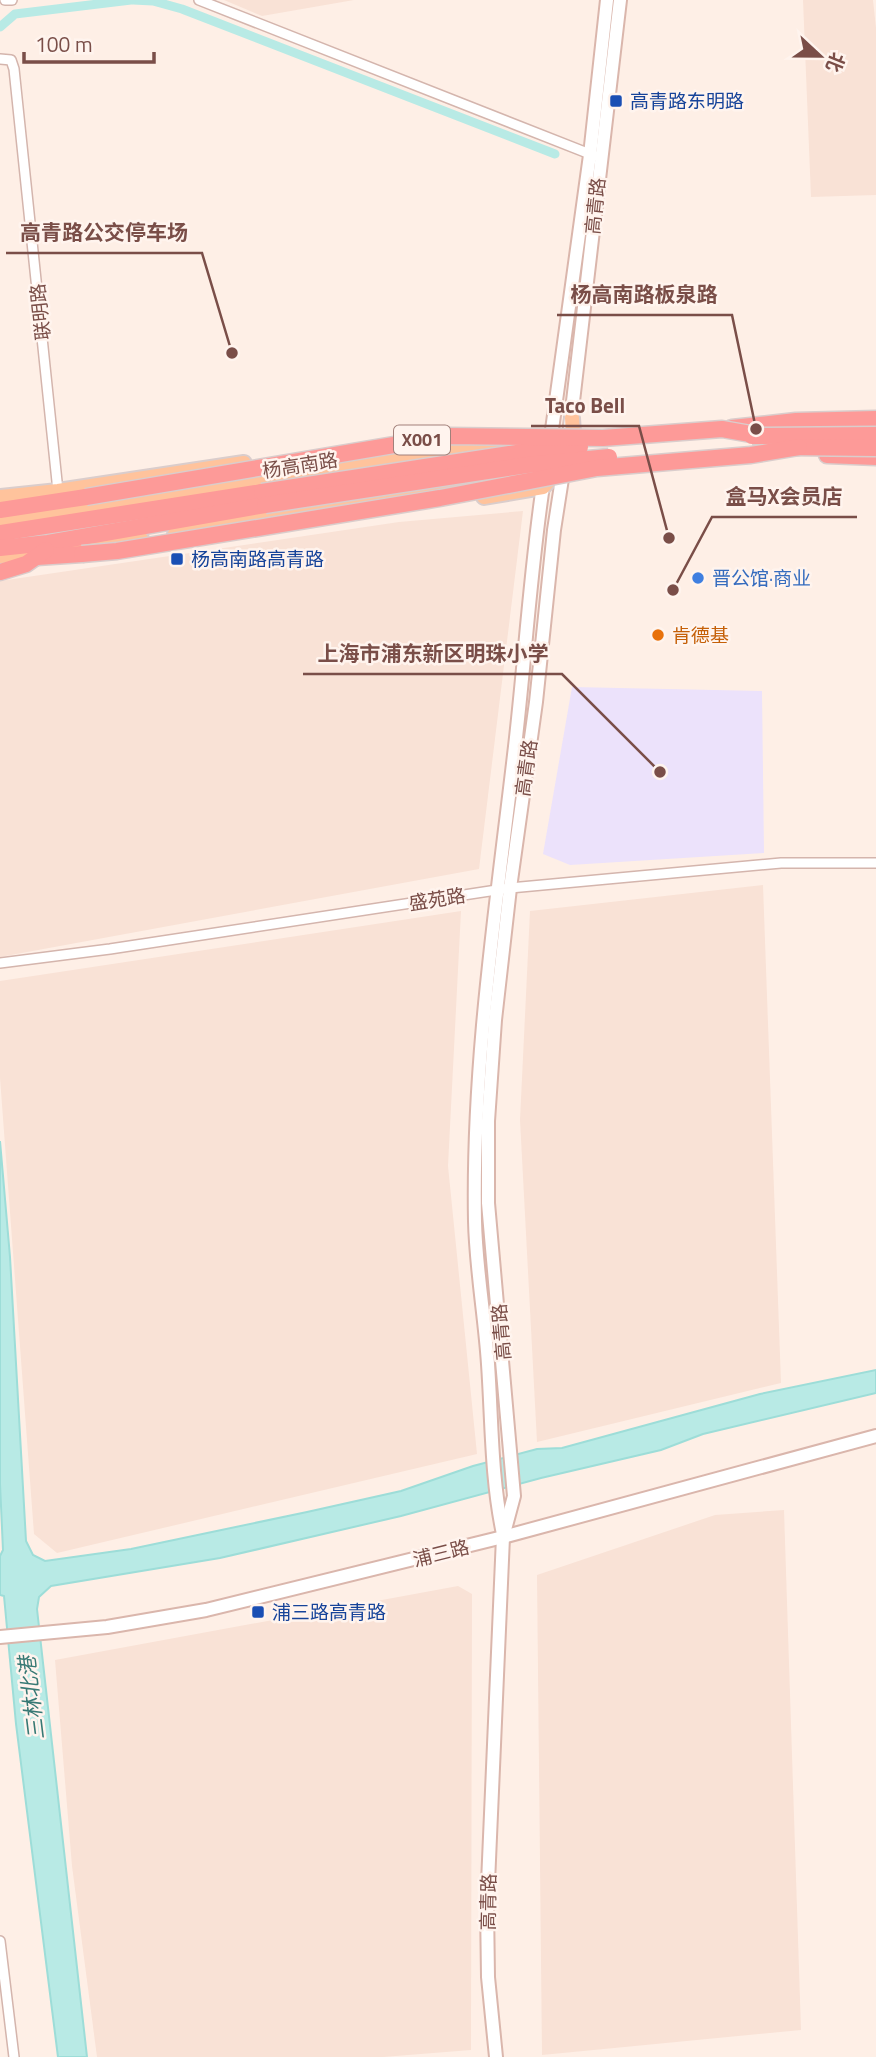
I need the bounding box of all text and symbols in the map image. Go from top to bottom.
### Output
scale bar [24,21,154,65]
north arrow [785,21,855,91]
text: 100 m [35,28,92,60]
text: 北 [819,48,853,77]
place label: 高青路东明路 [630,86,744,115]
marker: 高青路东明路 [608,93,624,109]
street label: 高青路 [577,176,612,236]
callout: 高青路公交停车场 [6,211,202,253]
text: 高青路公交停车场 [20,216,188,248]
callout: 杨高南路板泉路 [557,273,732,315]
text: 杨高南路板泉路 [571,278,718,310]
street label: 联明路 [22,282,57,342]
callout: Taco Bell [531,384,639,426]
text: Taco Bell [545,389,625,421]
road number: X001 [394,426,450,454]
street label: 杨高南路 [260,444,340,485]
callout: 盒马X会员店 [712,475,857,517]
text: 盒马X会员店 [726,480,842,512]
place label: 杨高南路高青路 [191,544,324,573]
marker: 杨高南路高青路 [169,551,185,567]
place label: 晋公馆·商业 [712,563,811,592]
marker: 晋公馆·商业 [690,570,706,586]
place label: 肯德基 [672,620,729,649]
marker: 肯德基 [650,627,666,643]
callout: 上海市浦东新区明珠小学 [303,632,562,674]
text: 上海市浦东新区明珠小学 [318,637,549,669]
street label: 高青路 [507,738,544,798]
street label: 盛苑路 [406,880,467,917]
street label: 高青路 [484,1302,517,1362]
street label: 浦三路 [410,1532,472,1573]
place label: 浦三路高青路 [272,1597,386,1626]
marker: 浦三路高青路 [250,1604,266,1620]
water label: 三林北港 [10,1652,52,1742]
street label: 高青路 [473,1873,502,1931]

